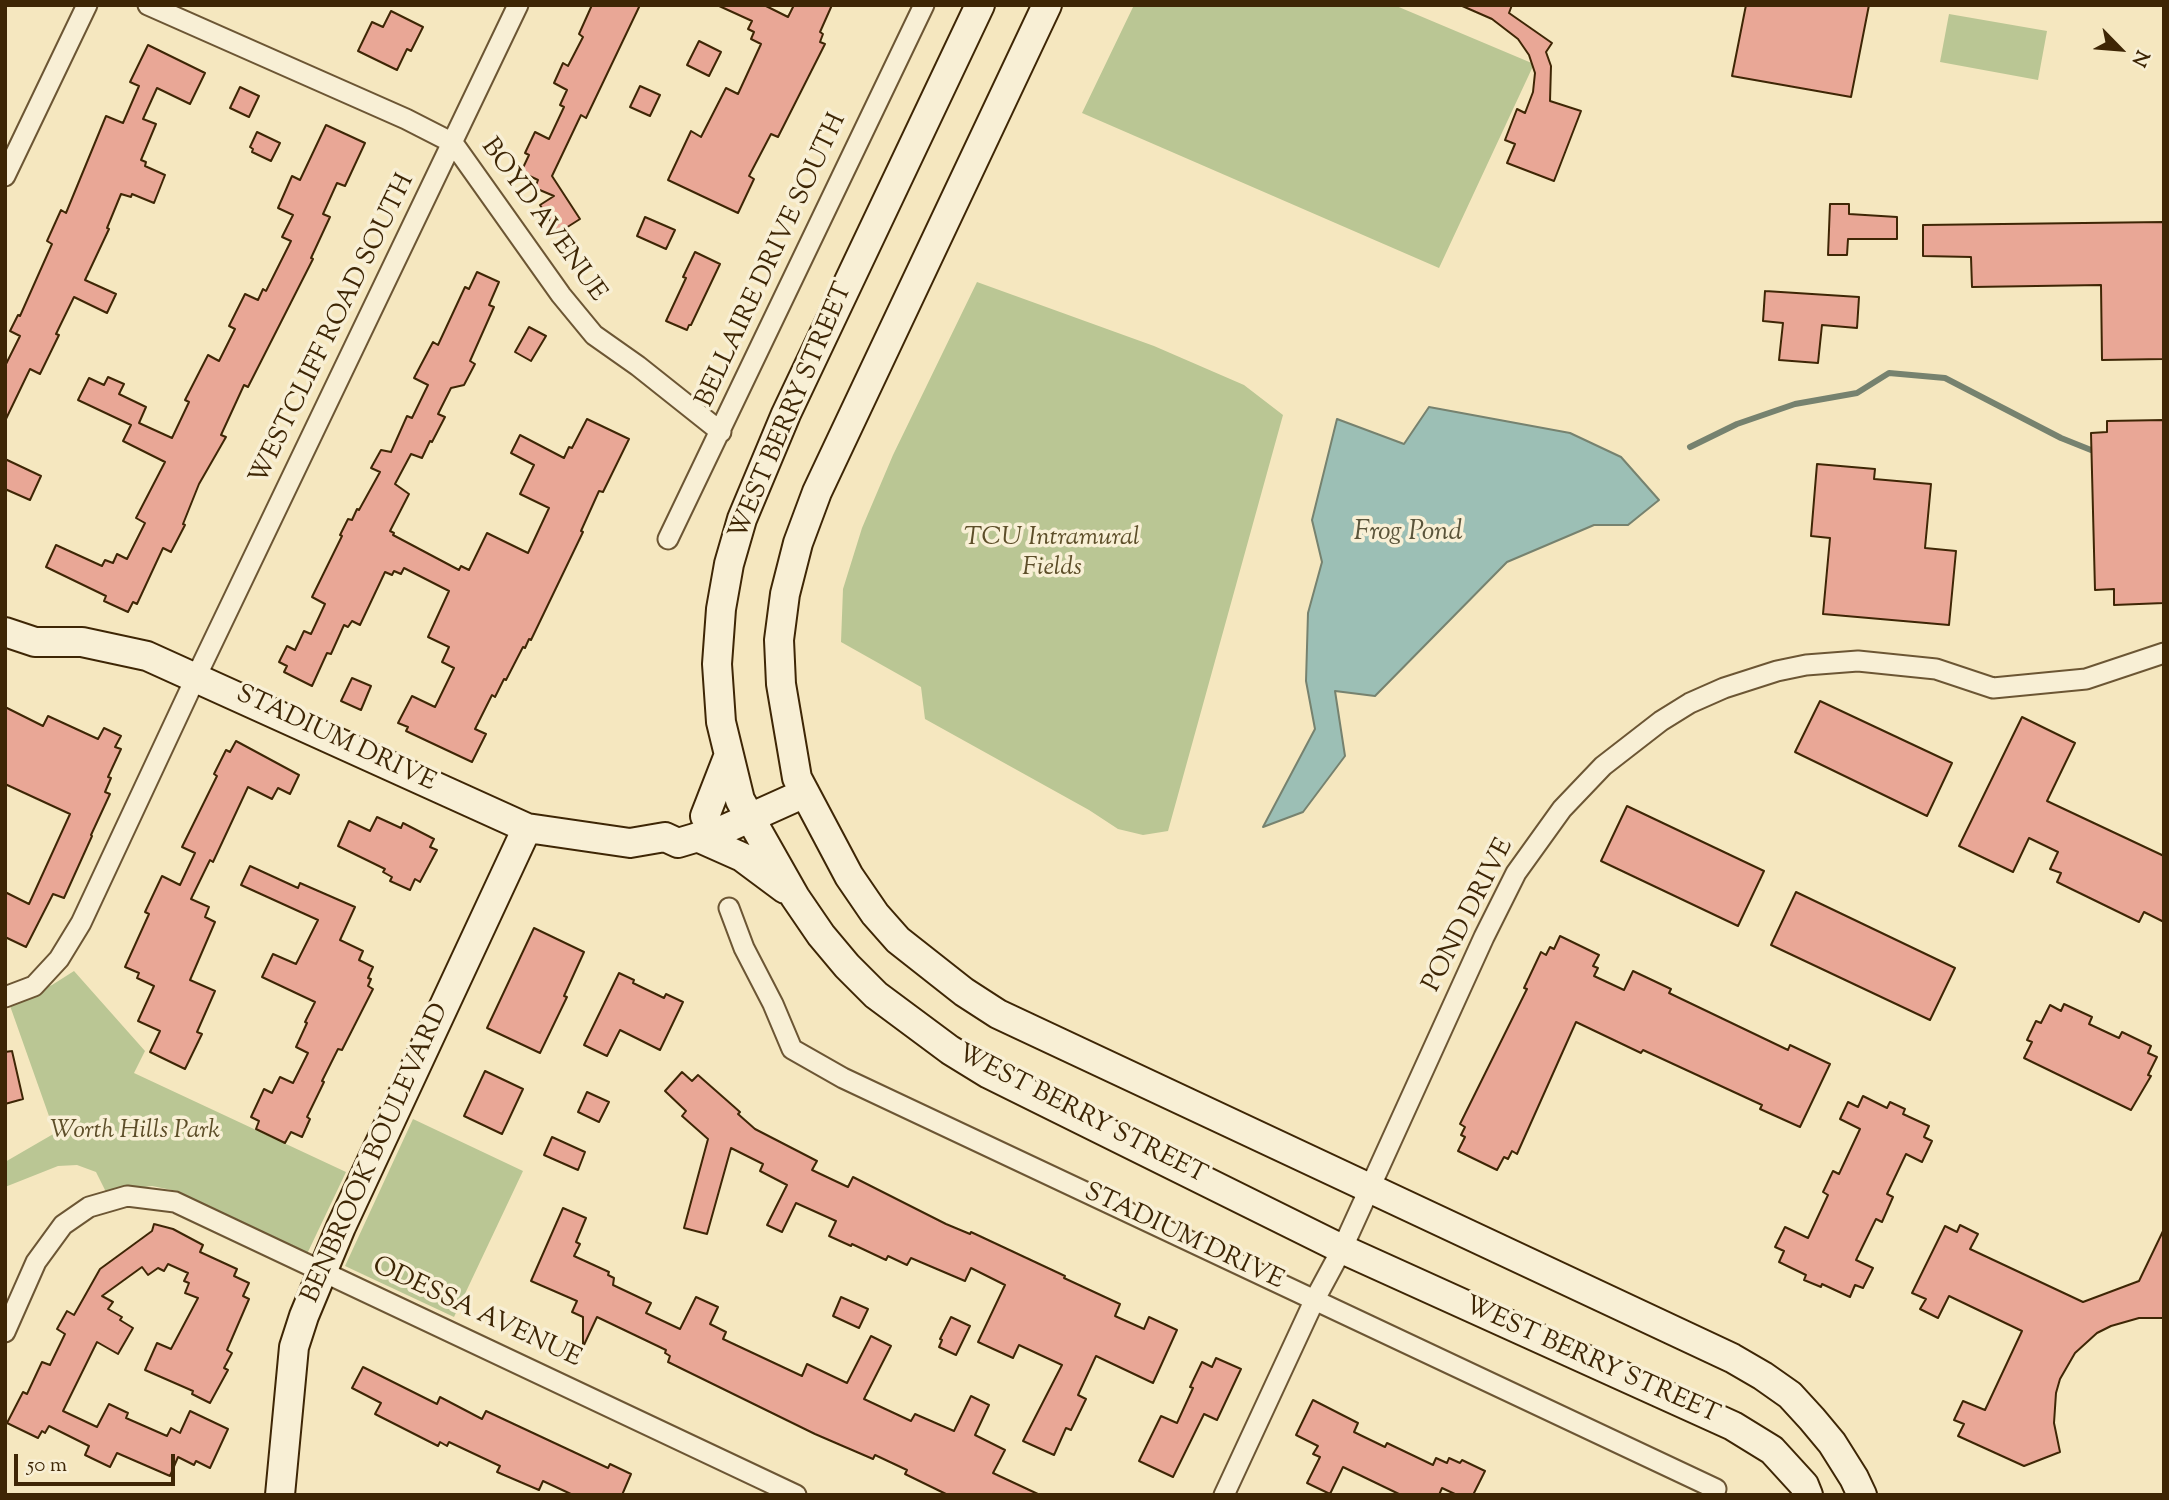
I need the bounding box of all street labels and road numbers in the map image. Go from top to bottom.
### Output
street label: BELLAIRE DRIVE SOUTH [691,109,855,413]
street label: BOYD AVENUE [472,133,612,309]
street label: WESTCLIFF ROAD SOUTH [245,170,423,490]
street label: WEST BERRY STREET [725,279,861,545]
street label: STADIUM DRIVE [230,680,440,800]
street label: POND DRIVE [1418,834,1522,998]
street label: BENBROOK BOULEVARD [297,999,457,1309]
street label: WEST BERRY STREET [951,1039,1211,1193]
street label: STADIUM DRIVE [1078,1178,1288,1298]
street label: ODESSA AVENUE [366,1252,586,1376]
street label: WEST BERRY STREET [1459,1292,1723,1432]

